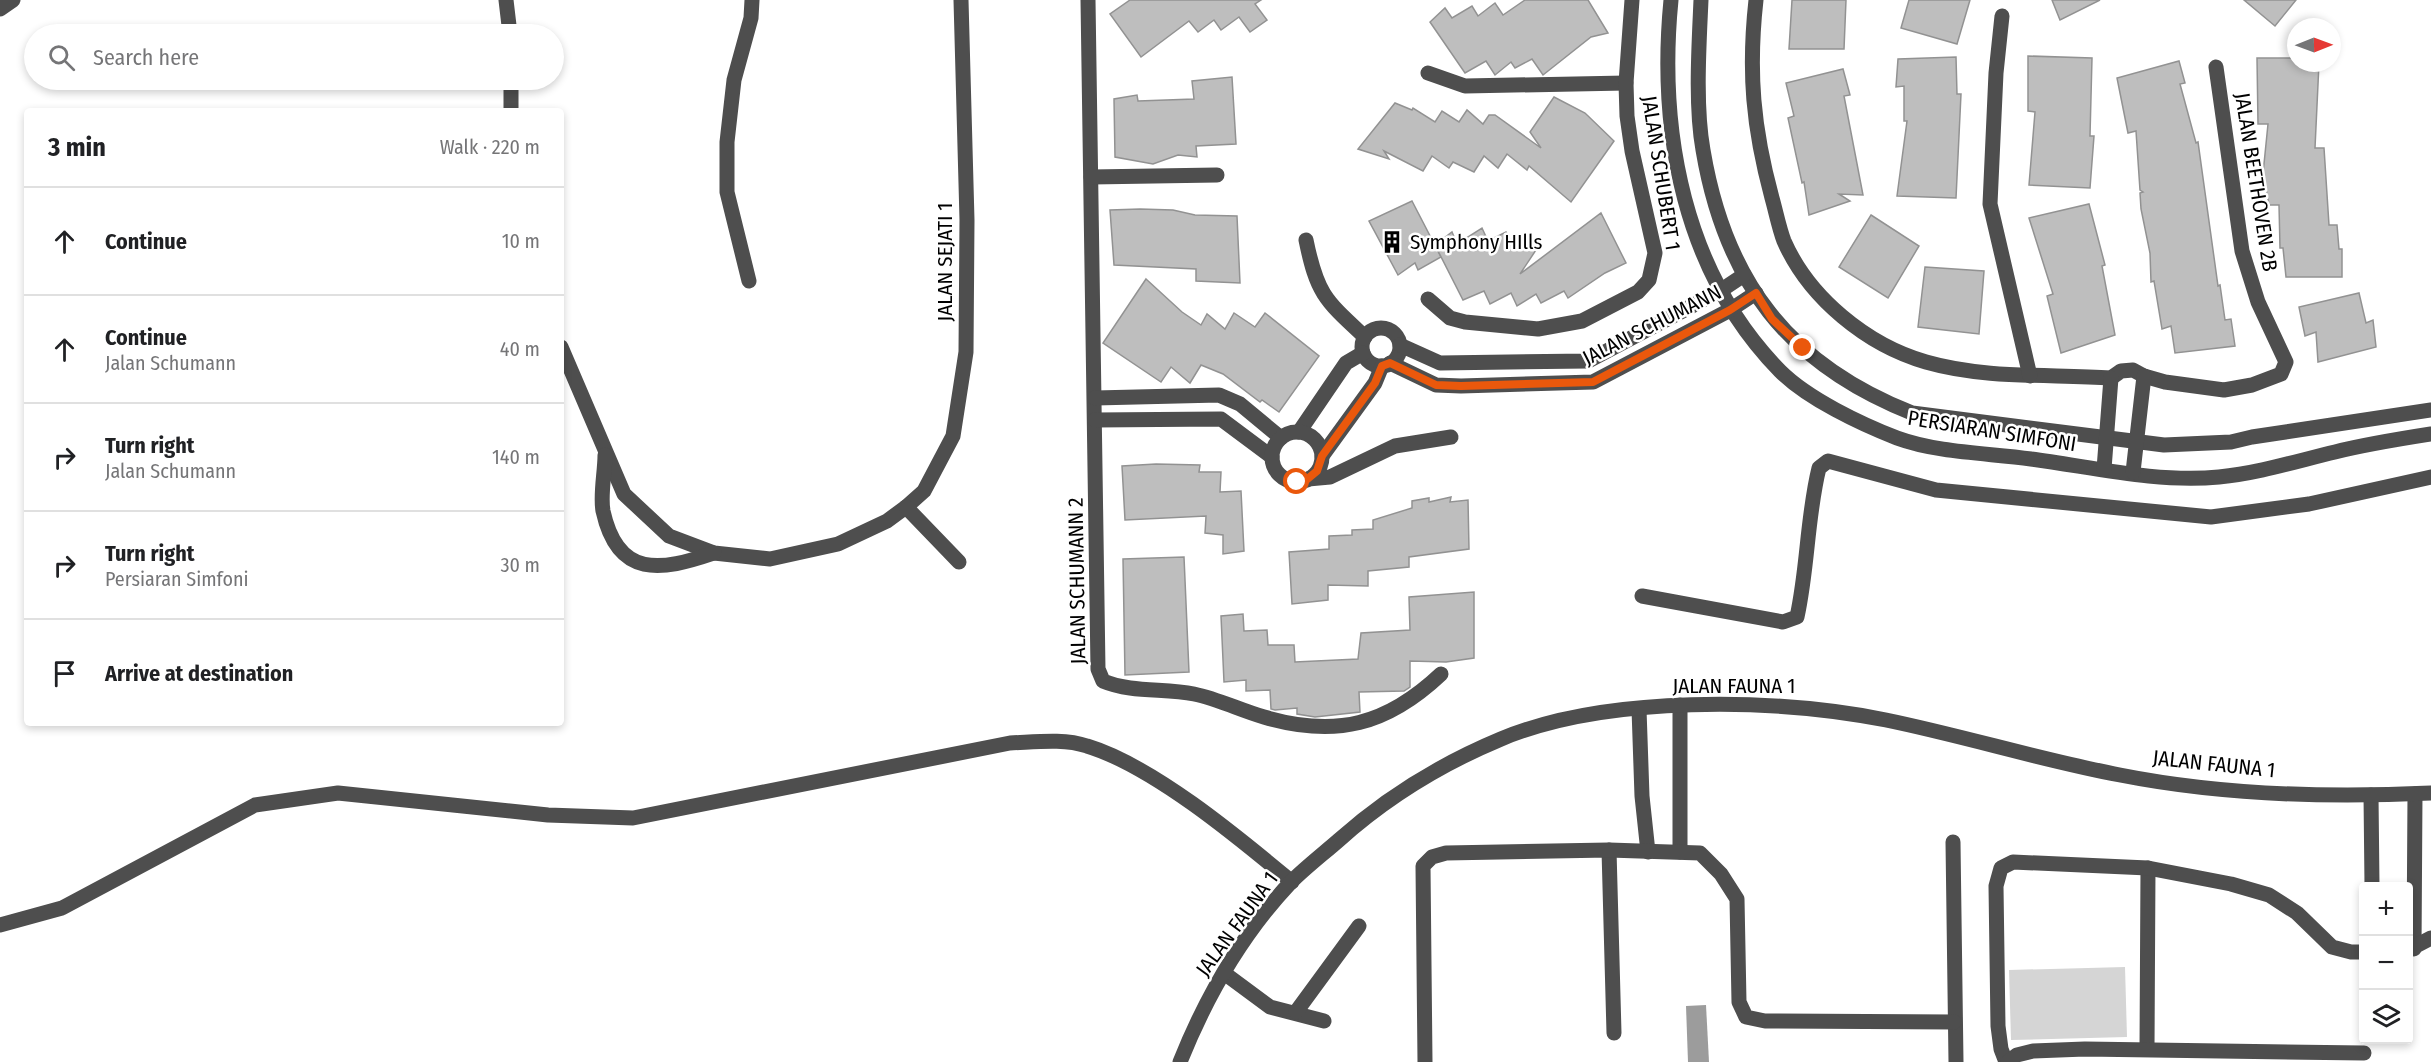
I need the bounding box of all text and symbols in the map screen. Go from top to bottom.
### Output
north arrow [2287,18,2341,72]
search box [24,24,564,90]
icon: search [45,41,78,74]
text: Search here [93,44,199,71]
street label: JALAN BEETHOVEN 2B [2229,91,2283,273]
street label: JALAN SCHUBERT 1 [1636,94,1686,252]
text: 3 min [48,132,106,163]
text: Walk · 220 m [440,135,540,159]
street label: JALAN SEJATI 1 [932,202,958,322]
icon: ahead [48,225,81,258]
text: Continue [105,228,187,255]
text: 10 m [502,229,540,253]
building icon: Symphony HIlls [1379,229,1405,255]
place label: Symphony HIlls [1410,229,1543,255]
street label: JALAN SCHUMANN [1578,279,1726,371]
text: Continue [105,324,187,351]
icon: ahead [48,333,81,366]
route end [1789,334,1815,360]
text: 40 m [500,337,540,361]
text: Jalan Schumann [105,351,236,375]
street label: PERSIARAN SIMFONI [1906,405,2078,457]
text: Turn right [105,432,194,459]
icon: right [48,441,81,474]
text: 140 m [492,445,540,469]
text: Jalan Schumann [105,459,236,483]
route start [1283,468,1309,494]
street label: JALAN SCHUMANN 2 [1063,497,1091,665]
text: Turn right [105,540,194,567]
icon: right [48,549,81,582]
text: 30 m [500,553,540,577]
text: Persiaran Simfoni [105,567,249,591]
icon: arrive [48,657,81,690]
text: Arrive at destination [105,660,293,687]
street label: JALAN FAUNA 1 [1672,673,1796,699]
street label: JALAN FAUNA 1 [2151,745,2277,783]
street label: JALAN FAUNA 1 [1190,867,1284,981]
map controls [2359,882,2413,1044]
button: + [2359,882,2413,936]
button: − [2359,936,2413,990]
button: layers [2359,990,2413,1044]

